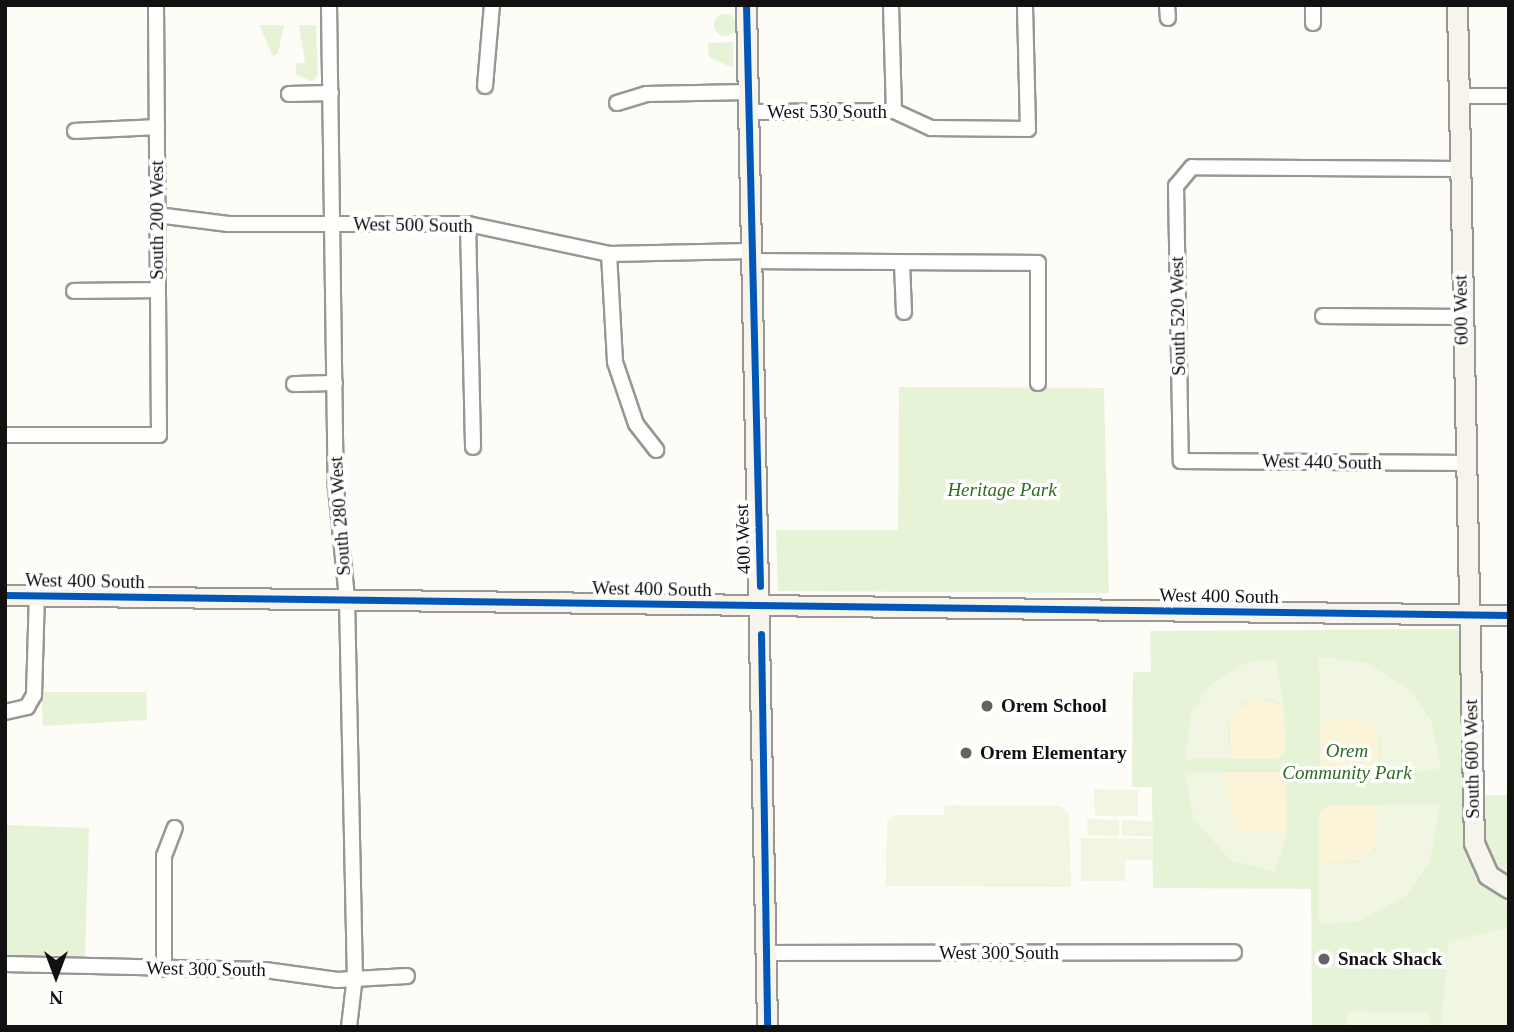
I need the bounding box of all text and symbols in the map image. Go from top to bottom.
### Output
street label: West 530 South [767,101,887,123]
street label: South 200 West [146,160,168,280]
street label: West 500 South [353,213,473,237]
street label: South 520 West [1166,256,1190,376]
street label: 600 West [1449,274,1473,346]
street label: West 440 South [1262,450,1382,474]
street label: South 280 West [324,455,356,577]
park label: Heritage Park [947,479,1057,501]
street label: 400 West [730,503,756,575]
street label: West 400 South [25,569,145,593]
street label: West 400 South [592,577,712,601]
street label: West 400 South [1159,584,1279,608]
place label: Orem School [1001,695,1107,717]
marker: Orem School [979,698,995,714]
street label: South 600 West [1460,699,1484,819]
park label: Orem Community Park [1282,740,1412,784]
place label: Orem Elementary [980,742,1127,764]
marker: Orem Elementary [958,745,974,761]
north arrow [21,941,91,1011]
street label: West 300 South [939,942,1059,964]
place label: Snack Shack [1338,948,1442,970]
marker: Snack Shack [1316,951,1332,967]
street label: West 300 South [146,957,266,981]
text: N [49,987,63,1008]

